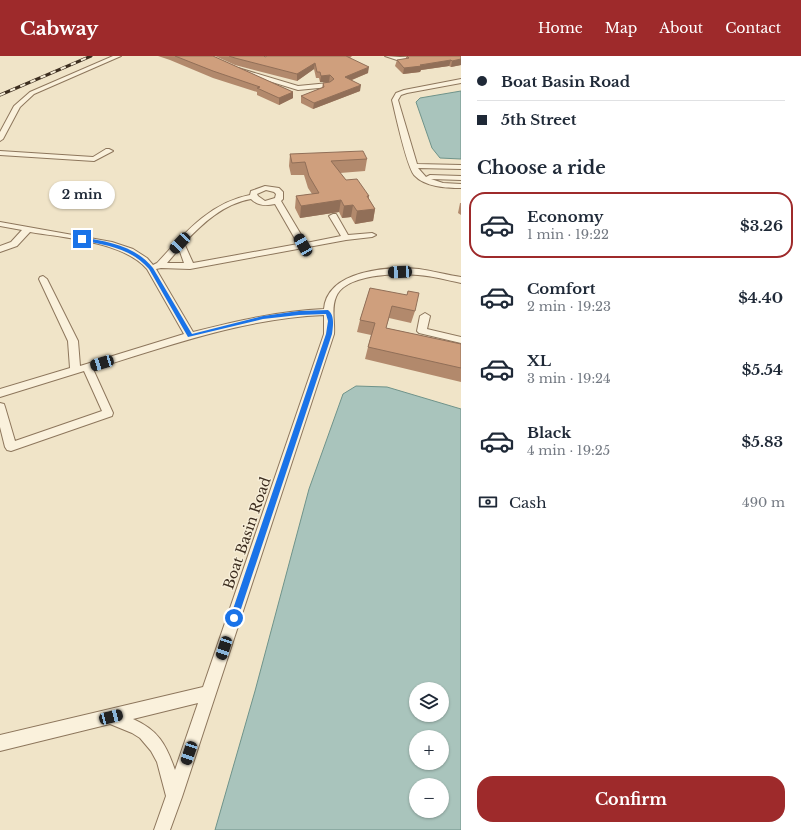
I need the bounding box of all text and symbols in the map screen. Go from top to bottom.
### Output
text: Cabway [20,17,98,40]
text: Home [538,19,583,37]
text: Map [605,19,637,37]
text: About [659,19,703,37]
text: Contact [725,19,781,37]
text: Boat Basin Road [501,72,630,91]
text: 5th Street [501,110,577,129]
text: Choose a ride [477,157,606,179]
callout: 2 min [49,181,115,209]
text: 2 min [62,186,102,203]
icon: car [479,207,515,243]
text: Economy [527,207,604,226]
text: $3.26 [740,216,783,235]
text: 1 min · 19:22 [527,226,609,243]
route end [73,230,91,248]
car [167,230,193,256]
car [292,232,314,258]
car [388,265,412,279]
icon: car [479,279,515,315]
text: Comfort [527,279,595,298]
text: $4.40 [738,288,783,307]
text: 2 min · 19:23 [527,298,611,315]
icon: car [479,351,515,387]
text: XL [527,351,551,370]
car [89,354,115,372]
text: $5.54 [742,360,783,379]
text: 3 min · 19:24 [527,370,611,387]
icon: car [479,423,515,459]
text: Black [527,423,571,442]
text: $5.83 [741,432,783,451]
text: 4 min · 19:25 [527,442,610,459]
street label: Boat Basin Road [219,474,275,591]
icon: cash [477,491,499,513]
text: Cash [509,493,546,512]
text: 490 m [742,494,785,511]
route start [225,609,243,627]
car [215,635,233,661]
map controls [409,682,449,818]
button: layers [409,682,449,722]
car [98,708,124,726]
button: + [409,730,449,770]
car [179,740,199,766]
button: Confirm [477,776,785,822]
button: − [409,778,449,818]

